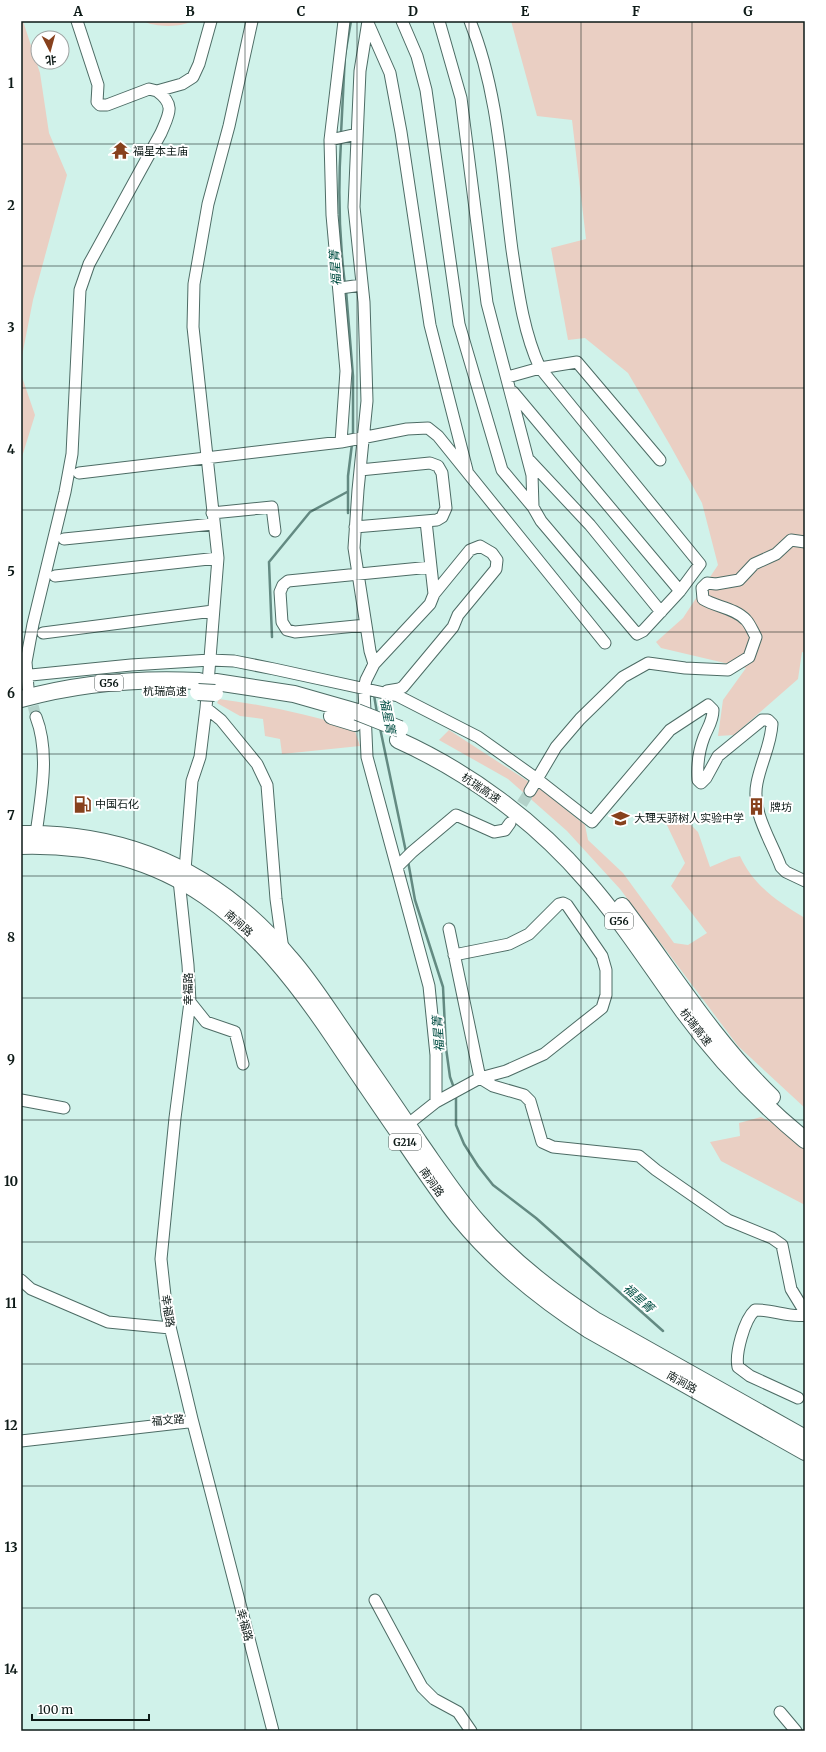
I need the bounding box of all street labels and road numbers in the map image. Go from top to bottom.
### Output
road number: G56 [95,675,123,691]
street label: 杭瑞高速 [143,684,187,698]
street label: 杭瑞高速 [459,770,503,806]
street label: 南涧路 [222,907,256,939]
road number: G56 [605,913,633,929]
street label: 幸福路 [181,973,195,1006]
street label: 杭瑞高速 [677,1005,715,1049]
road number: G214 [389,1134,421,1150]
street label: 南涧路 [417,1164,447,1200]
street label: 幸福路 [159,1294,177,1328]
street label: 南涧路 [664,1368,700,1396]
street label: 福文路 [151,1412,185,1428]
street label: 幸福路 [234,1607,256,1643]

